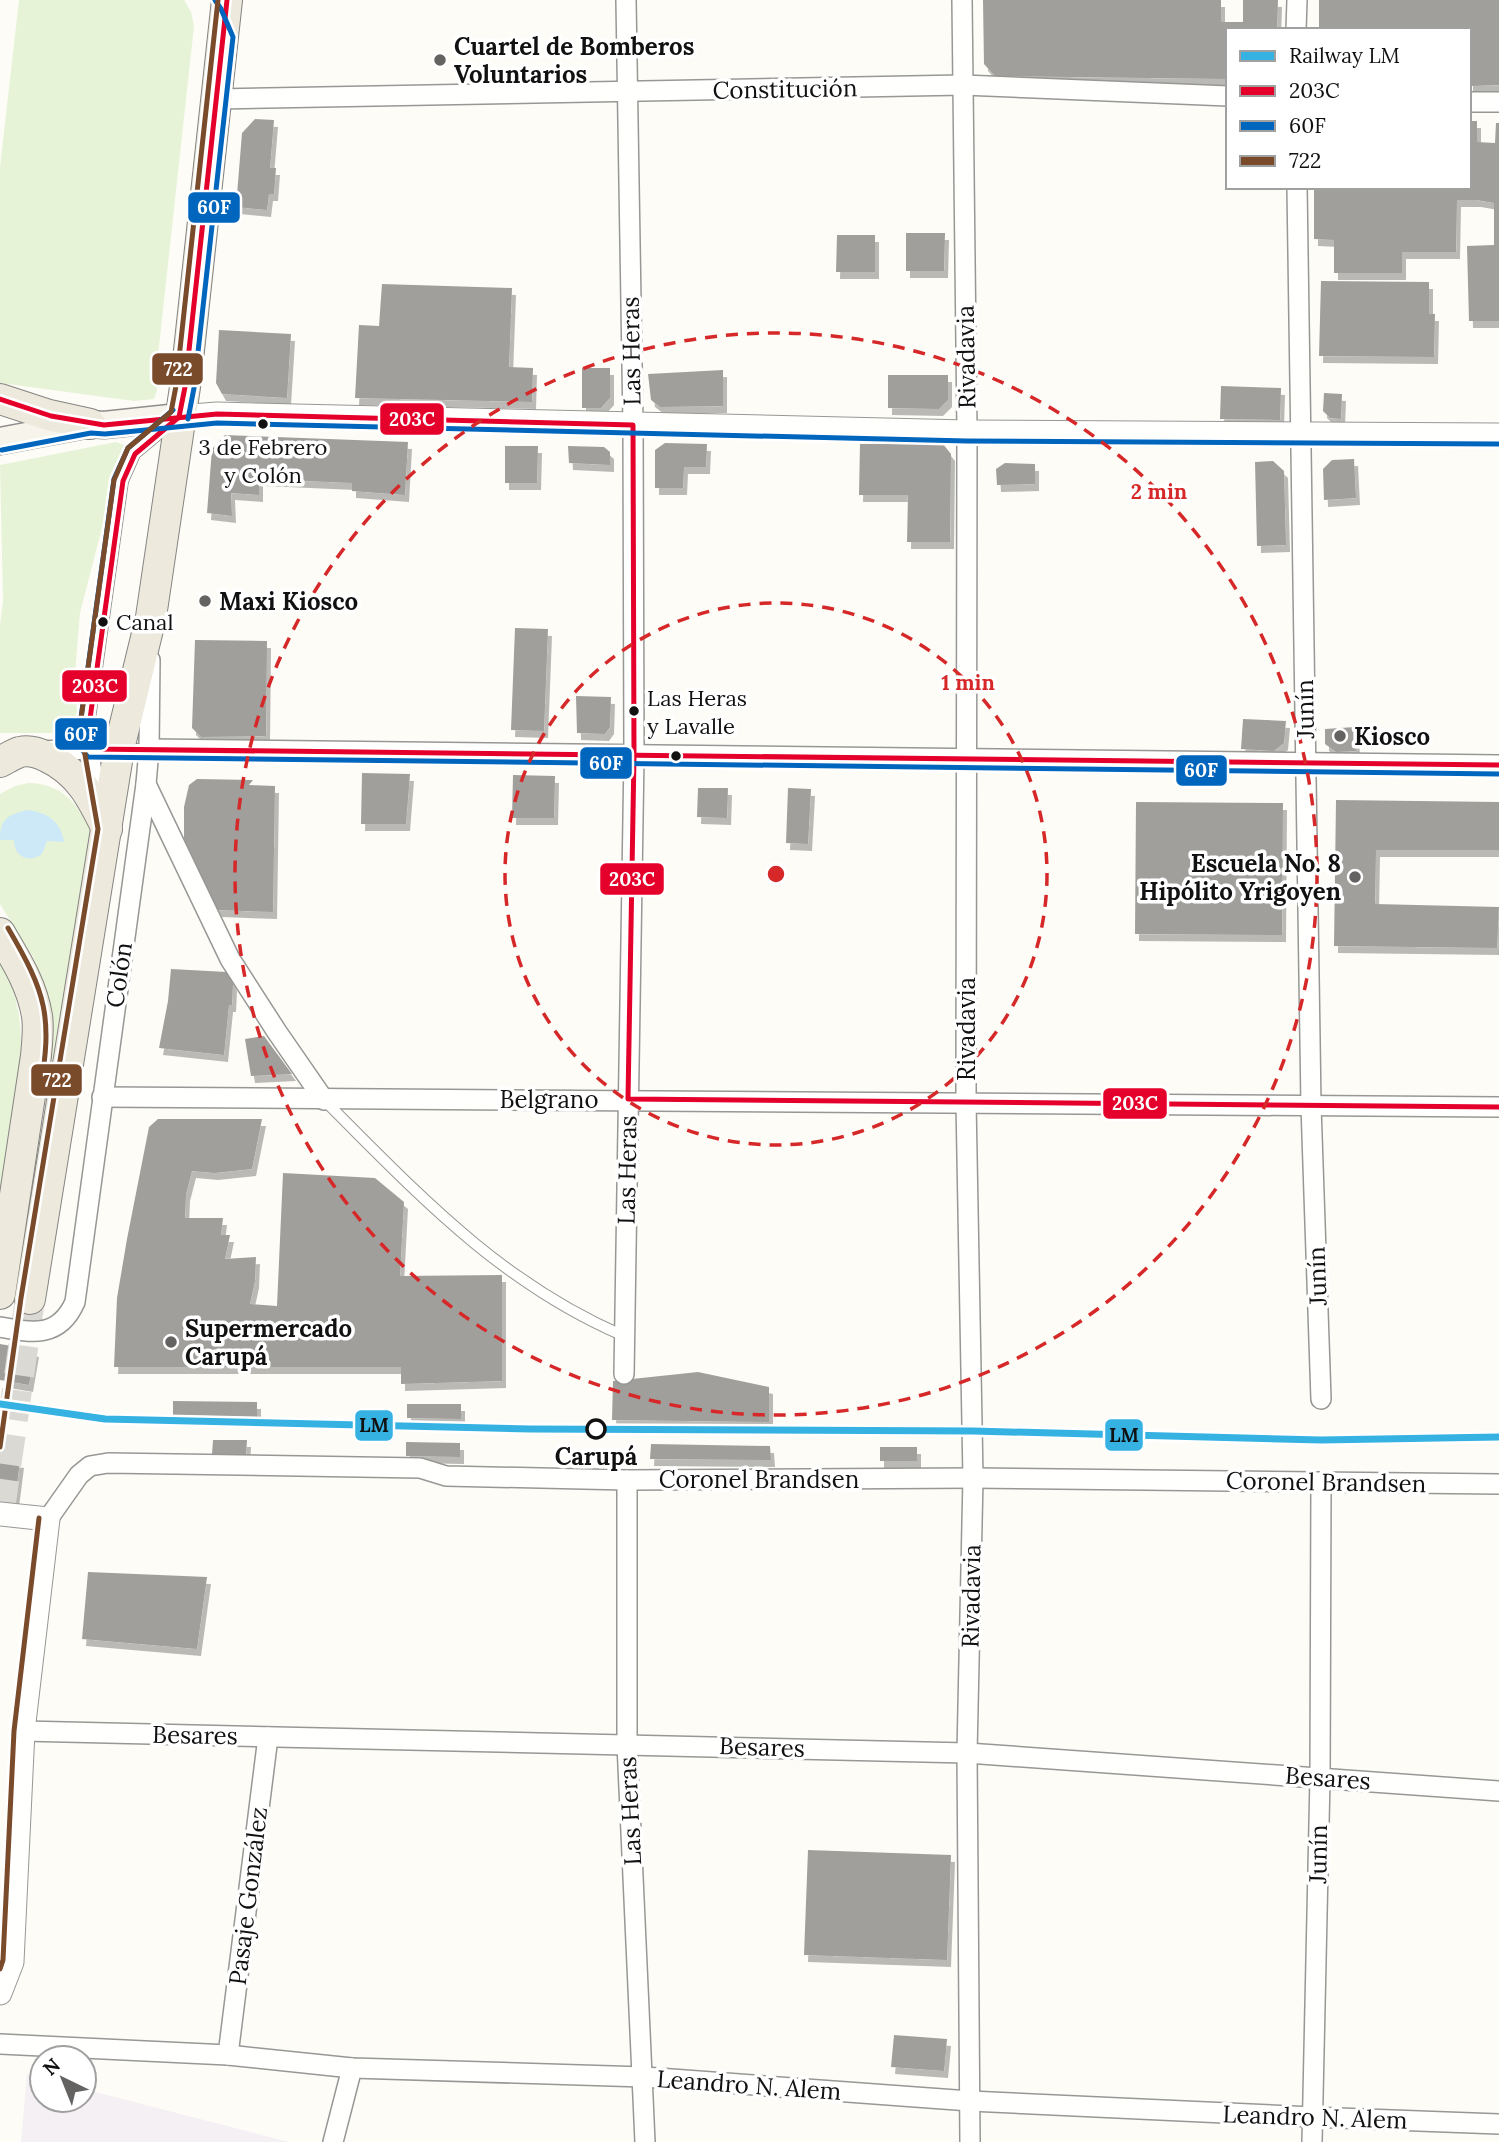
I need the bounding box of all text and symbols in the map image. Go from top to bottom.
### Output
legend [1226,28,1471,189]
place label: Cuartel de Bomberos Voluntarios [454,31,694,90]
text: Railway LM [1289,42,1400,69]
marker: Cuartel de Bomberos Voluntarios [432,52,448,68]
street label: Constitución [712,72,858,106]
text: 203C [1289,77,1340,104]
text: 60F [1289,112,1326,139]
text: 722 [1289,147,1321,174]
line badge: 60F [187,191,241,224]
text: 60F [197,195,231,219]
street label: Las Heras [615,296,647,406]
street label: Rivadavia [950,305,982,409]
line badge: 722 [151,352,204,386]
text: 722 [163,357,193,381]
line badge: 203C [379,402,445,436]
text: 203C [389,407,435,431]
marker: 3 de Febrero y Colón [256,417,270,431]
place label: 3 de Febrero y Colón [199,433,327,489]
text: 2 min [1131,478,1187,505]
place label: Maxi Kiosco [219,586,358,617]
marker: Maxi Kiosco [197,593,213,609]
place label: Canal [116,608,173,636]
marker: Canal [96,615,110,629]
line badge: 203C [61,669,128,703]
text: 1 min [941,669,995,696]
text: 203C [72,674,118,698]
street label: Junín [1289,679,1321,740]
place label: Las Heras y Lavalle [647,684,747,740]
marker: Las Heras y Lavalle [627,704,641,718]
line badge: 60F [54,717,108,751]
place label: Kiosco [1354,721,1430,752]
text: 60F [64,722,98,746]
marker: Kiosco [1332,728,1348,744]
line badge: 60F [579,746,633,780]
unlabelled marker [669,749,683,763]
text: 60F [589,751,623,775]
line badge: 60F [1175,754,1228,787]
text: 60F [1184,758,1218,782]
place label: Escuela No. 8 Hipólito Yrigoyen [1139,848,1341,907]
line badge: 203C [599,862,665,896]
centre of rings [764,862,788,886]
text: 203C [609,867,655,891]
marker: Escuela No. 8 Hipólito Yrigoyen [1347,869,1363,885]
street label: Colón [99,940,139,1010]
street label: Rivadavia [951,977,982,1081]
line badge: 722 [30,1063,83,1097]
text: 722 [42,1068,72,1092]
street label: Belgrano [500,1084,598,1115]
line badge: 203C [1102,1087,1168,1120]
text: 203C [1112,1091,1158,1115]
street label: Las Heras [611,1115,643,1225]
street label: Junín [1300,1246,1334,1307]
place label: Supermercado Carupá [185,1313,352,1372]
marker: Supermercado Carupá [163,1334,179,1350]
line badge: LM [354,1409,394,1442]
text: LM [359,1413,389,1437]
line badge: LM [1104,1418,1144,1452]
marker: Carupá [586,1419,606,1439]
text: LM [1109,1423,1139,1447]
place label: Carupá [555,1441,638,1472]
street label: Coronel Brandsen [659,1464,859,1495]
street label: Coronel Brandsen [1226,1465,1426,1499]
street label: Rivadavia [955,1544,987,1648]
street label: Besares [152,1719,238,1751]
street label: Besares [719,1730,805,1764]
street label: Las Heras [612,1756,648,1866]
street label: Besares [1284,1760,1372,1796]
street label: Pasaje González [222,1805,274,1987]
street label: Junín [1302,1824,1334,1885]
north arrow [28,2044,98,2114]
text: N [38,2053,65,2080]
street label: Leandro N. Alem [656,2063,842,2107]
street label: Leandro N. Alem [1222,2098,1408,2136]

